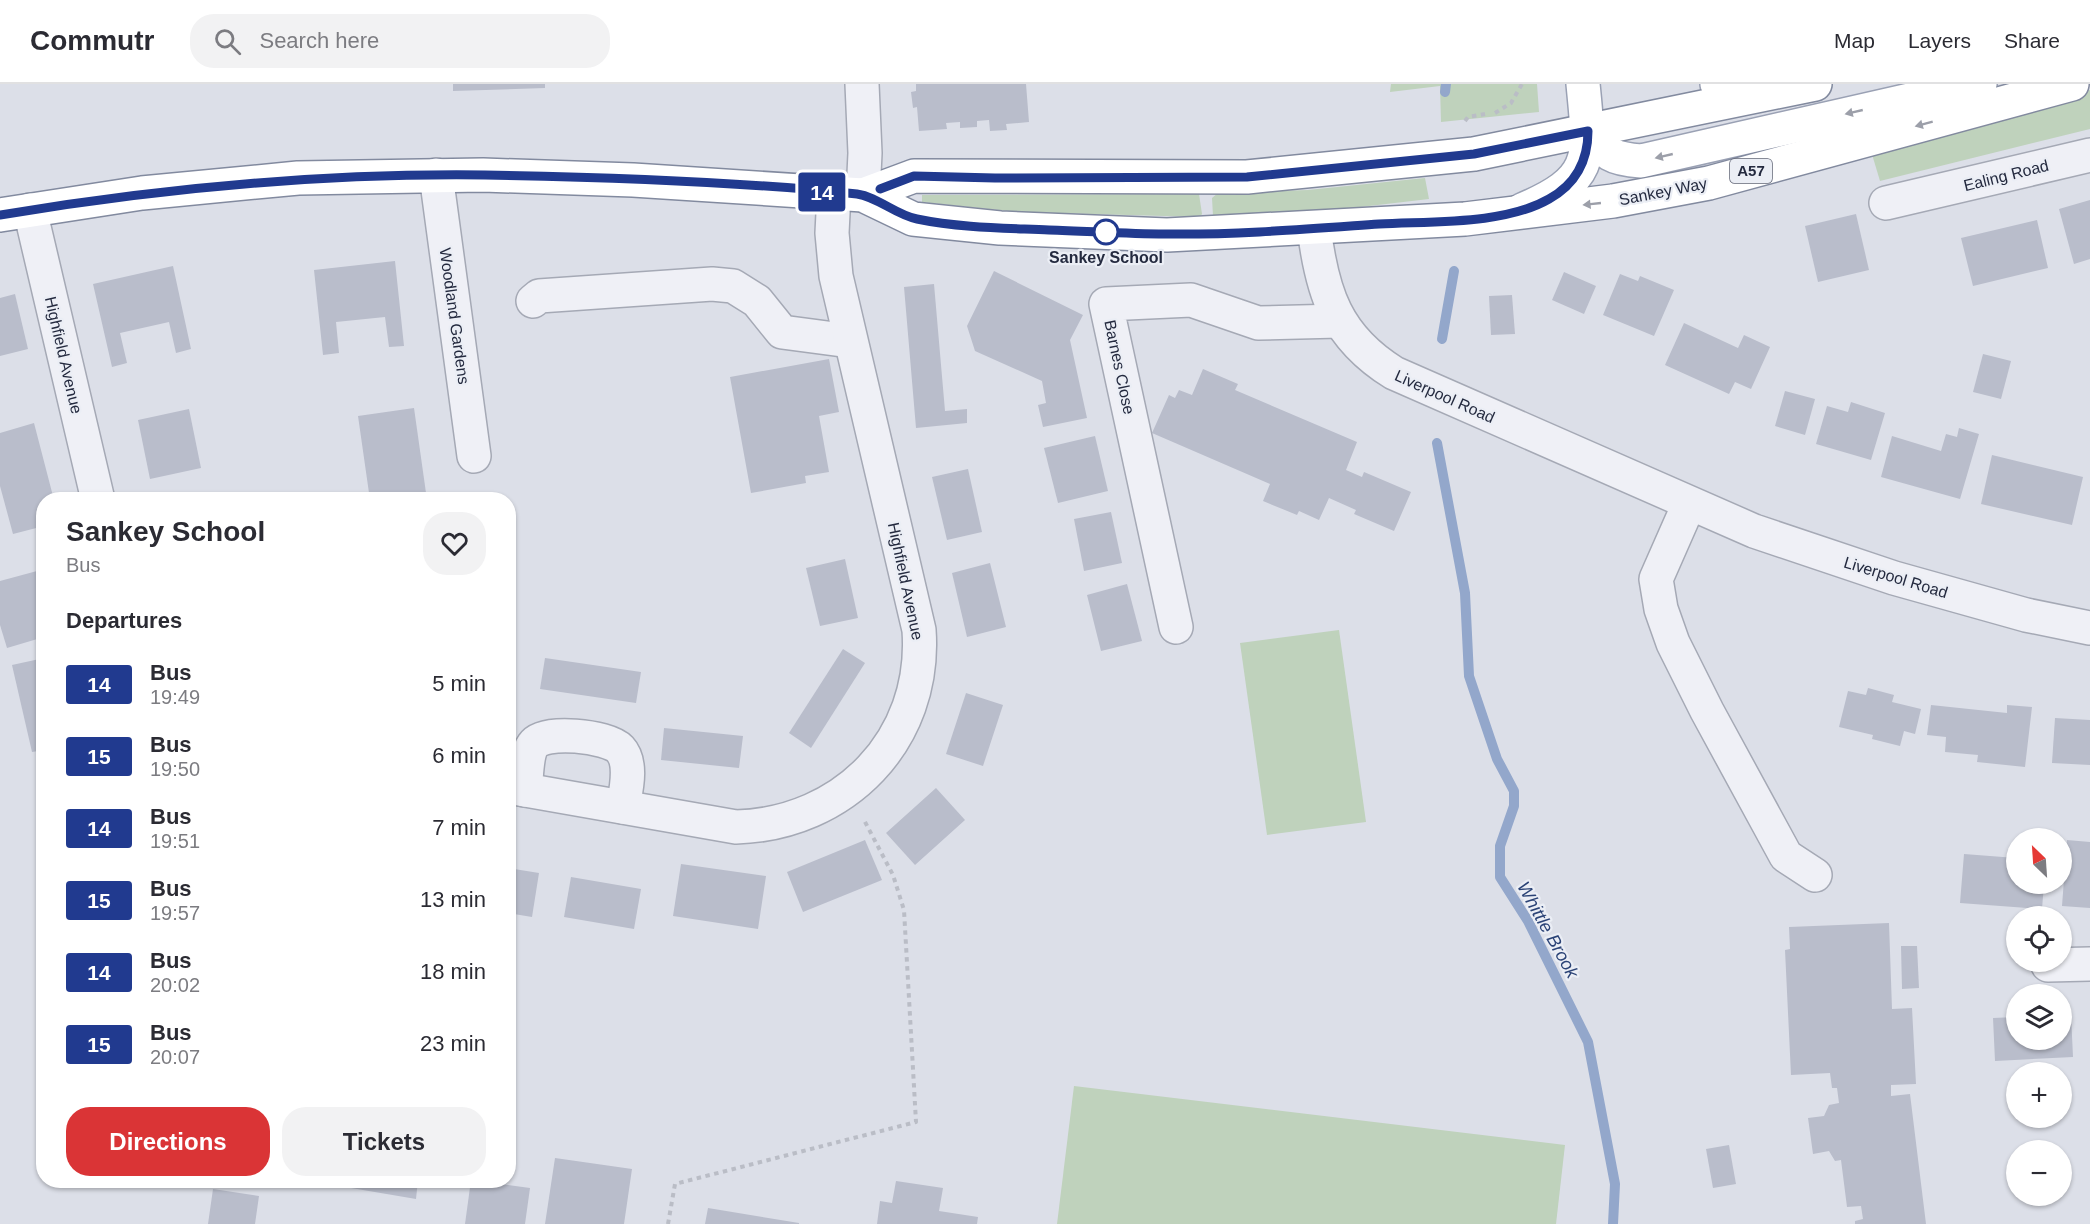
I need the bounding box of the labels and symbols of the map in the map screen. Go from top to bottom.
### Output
one-way arrow [1845,108,1864,118]
one-way arrow [1915,120,1933,130]
one-way arrow [1655,152,1673,162]
street label: Ealing Road [1962,157,2050,194]
road number: A57 [1730,159,1772,183]
line badge: 14 [795,172,849,212]
street label: Sankey Way [1618,175,1709,208]
one-way arrow [1582,199,1601,209]
marker: Sankey School [1093,219,1119,245]
street label: Woodland Gardens [437,247,472,385]
place label: Sankey School [1049,249,1163,266]
street label: Highfield Avenue [42,295,85,415]
street label: Barnes Close [1101,318,1138,416]
street label: Liverpool Road [1392,367,1497,426]
street label: Highfield Avenue [885,521,926,642]
street label: Liverpool Road [1842,554,1950,601]
north arrow [2006,828,2072,894]
water label: Whittle Brook [1513,878,1583,983]

